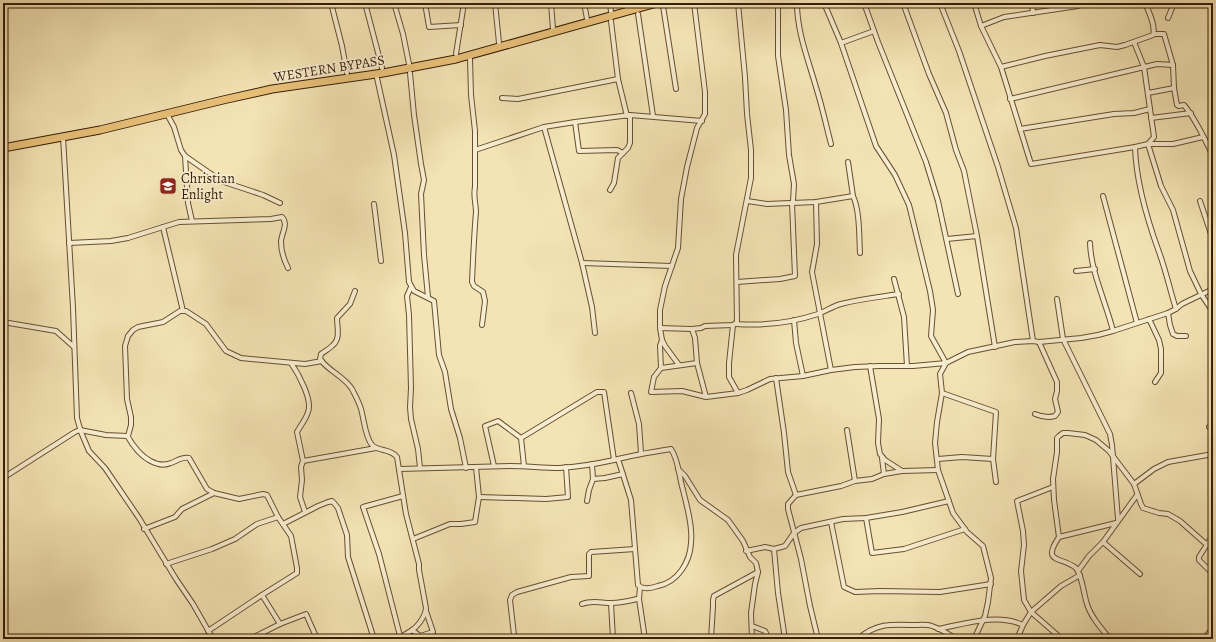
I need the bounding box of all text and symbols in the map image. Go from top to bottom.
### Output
street label: WESTERN BYPASS [271,50,386,87]
place label: Christian Enlight [181,169,235,204]
school or university icon: Christian Enlight [158,176,178,196]

